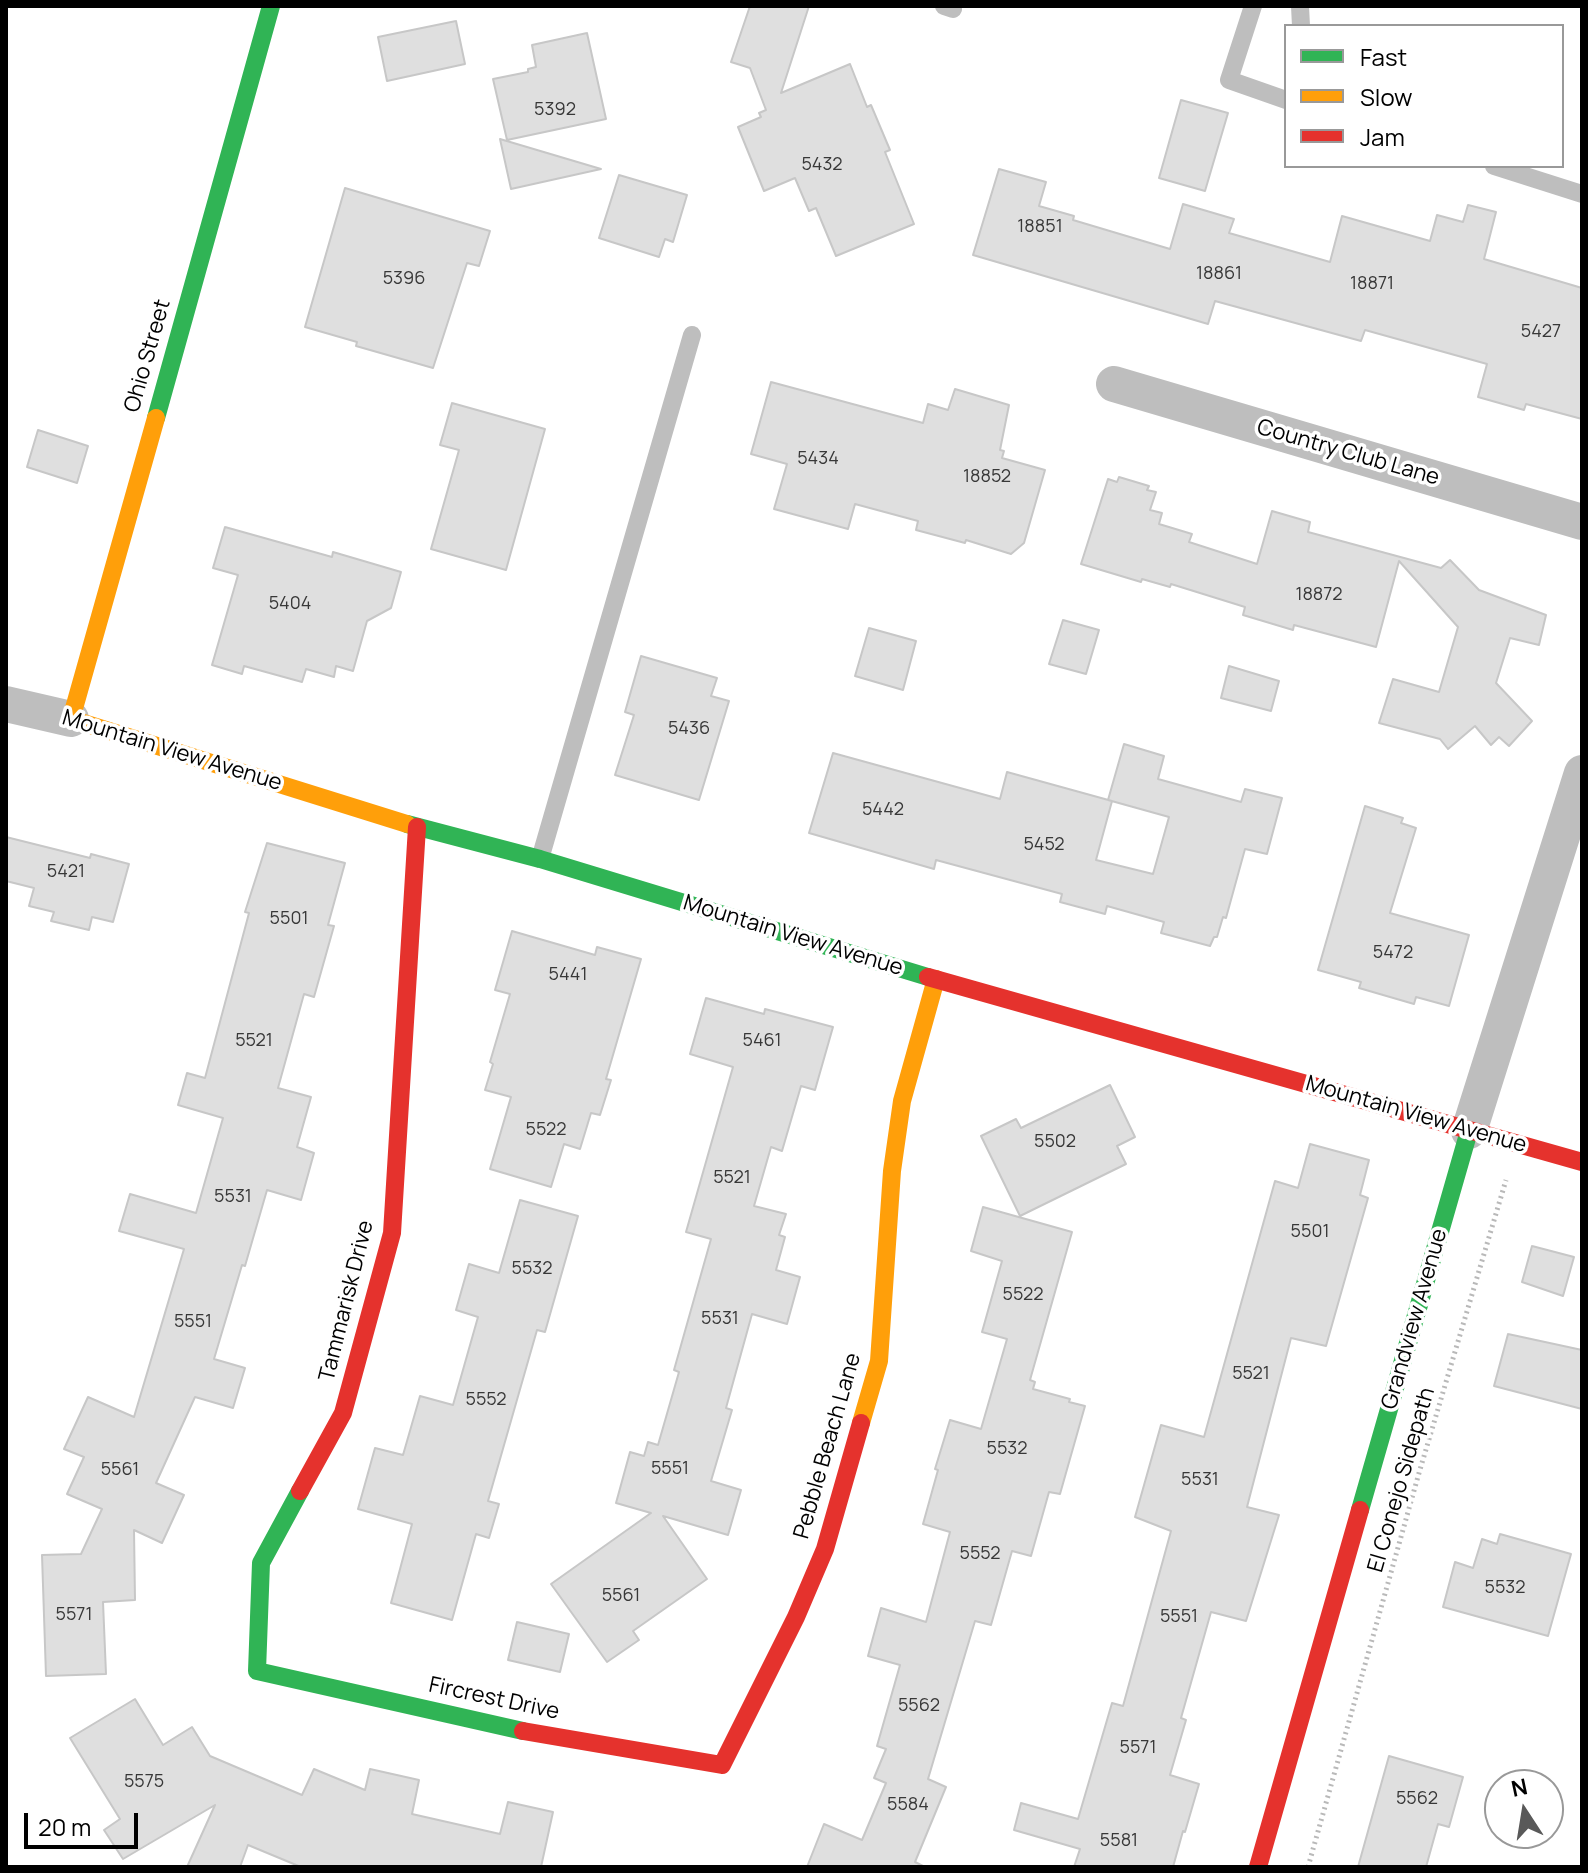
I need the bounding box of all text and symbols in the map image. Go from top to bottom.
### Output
legend [1284,24,1564,168]
text: Fast [1360,40,1407,73]
text: Slow [1360,80,1413,113]
house number: 5392 [534,99,576,121]
text: Jam [1360,120,1405,153]
house number: 5432 [801,154,843,176]
house number: 18851 [1017,216,1063,238]
house number: 18861 [1196,263,1242,285]
house number: 5396 [383,268,425,290]
house number: 18871 [1350,273,1394,295]
street label: Ohio Street [119,297,177,415]
house number: 5427 [1521,321,1561,343]
street label: Country Club Lane [1254,414,1442,492]
house number: 5434 [797,448,839,470]
house number: 18852 [963,466,1011,488]
house number: 18872 [1295,584,1343,606]
house number: 5404 [269,593,311,615]
street label: Mountain View Avenue [59,705,285,797]
house number: 5436 [668,718,710,740]
house number: 5442 [862,799,904,821]
house number: 5452 [1023,834,1065,856]
house number: 5421 [47,861,85,883]
street label: Mountain View Avenue [680,890,906,982]
house number: 5501 [270,908,308,930]
house number: 5472 [1373,942,1413,964]
house number: 5441 [549,964,587,986]
house number: 5521 [235,1030,273,1052]
house number: 5461 [743,1030,781,1052]
street label: Mountain View Avenue [1303,1071,1529,1159]
house number: 5522 [526,1119,566,1141]
house number: 5502 [1034,1131,1076,1153]
house number: 5521 [713,1167,751,1189]
house number: 5531 [214,1186,252,1208]
street label: Tammarisk Drive [314,1218,380,1384]
house number: 5501 [1291,1221,1329,1243]
street label: Grandview Avenue [1377,1226,1453,1412]
house number: 5532 [511,1258,553,1280]
house number: 5522 [1003,1284,1043,1306]
house number: 5531 [701,1308,739,1330]
house number: 5551 [174,1311,212,1333]
street label: Pebble Beach Lane [789,1350,867,1542]
house number: 5521 [1232,1363,1270,1385]
street label: El Conejo Sidepath [1363,1385,1441,1575]
house number: 5552 [466,1389,506,1411]
house number: 5532 [986,1438,1028,1460]
house number: 5551 [651,1458,689,1480]
house number: 5561 [101,1459,139,1481]
house number: 5531 [1181,1469,1219,1491]
house number: 5552 [960,1543,1000,1565]
house number: 5532 [1484,1577,1526,1599]
house number: 5561 [602,1585,640,1607]
house number: 5571 [56,1604,92,1626]
house number: 5551 [1160,1606,1198,1628]
street label: Fircrest Drive [426,1672,562,1726]
house number: 5562 [898,1695,940,1717]
house number: 5571 [1120,1737,1156,1759]
north arrow [1484,1769,1564,1849]
house number: 5575 [124,1771,164,1793]
text: N [1509,1771,1530,1804]
house number: 5562 [1396,1788,1438,1810]
house number: 5584 [887,1794,929,1816]
scale bar [28,1797,142,1847]
text: 20 m [38,1810,91,1843]
house number: 5581 [1100,1830,1138,1852]

